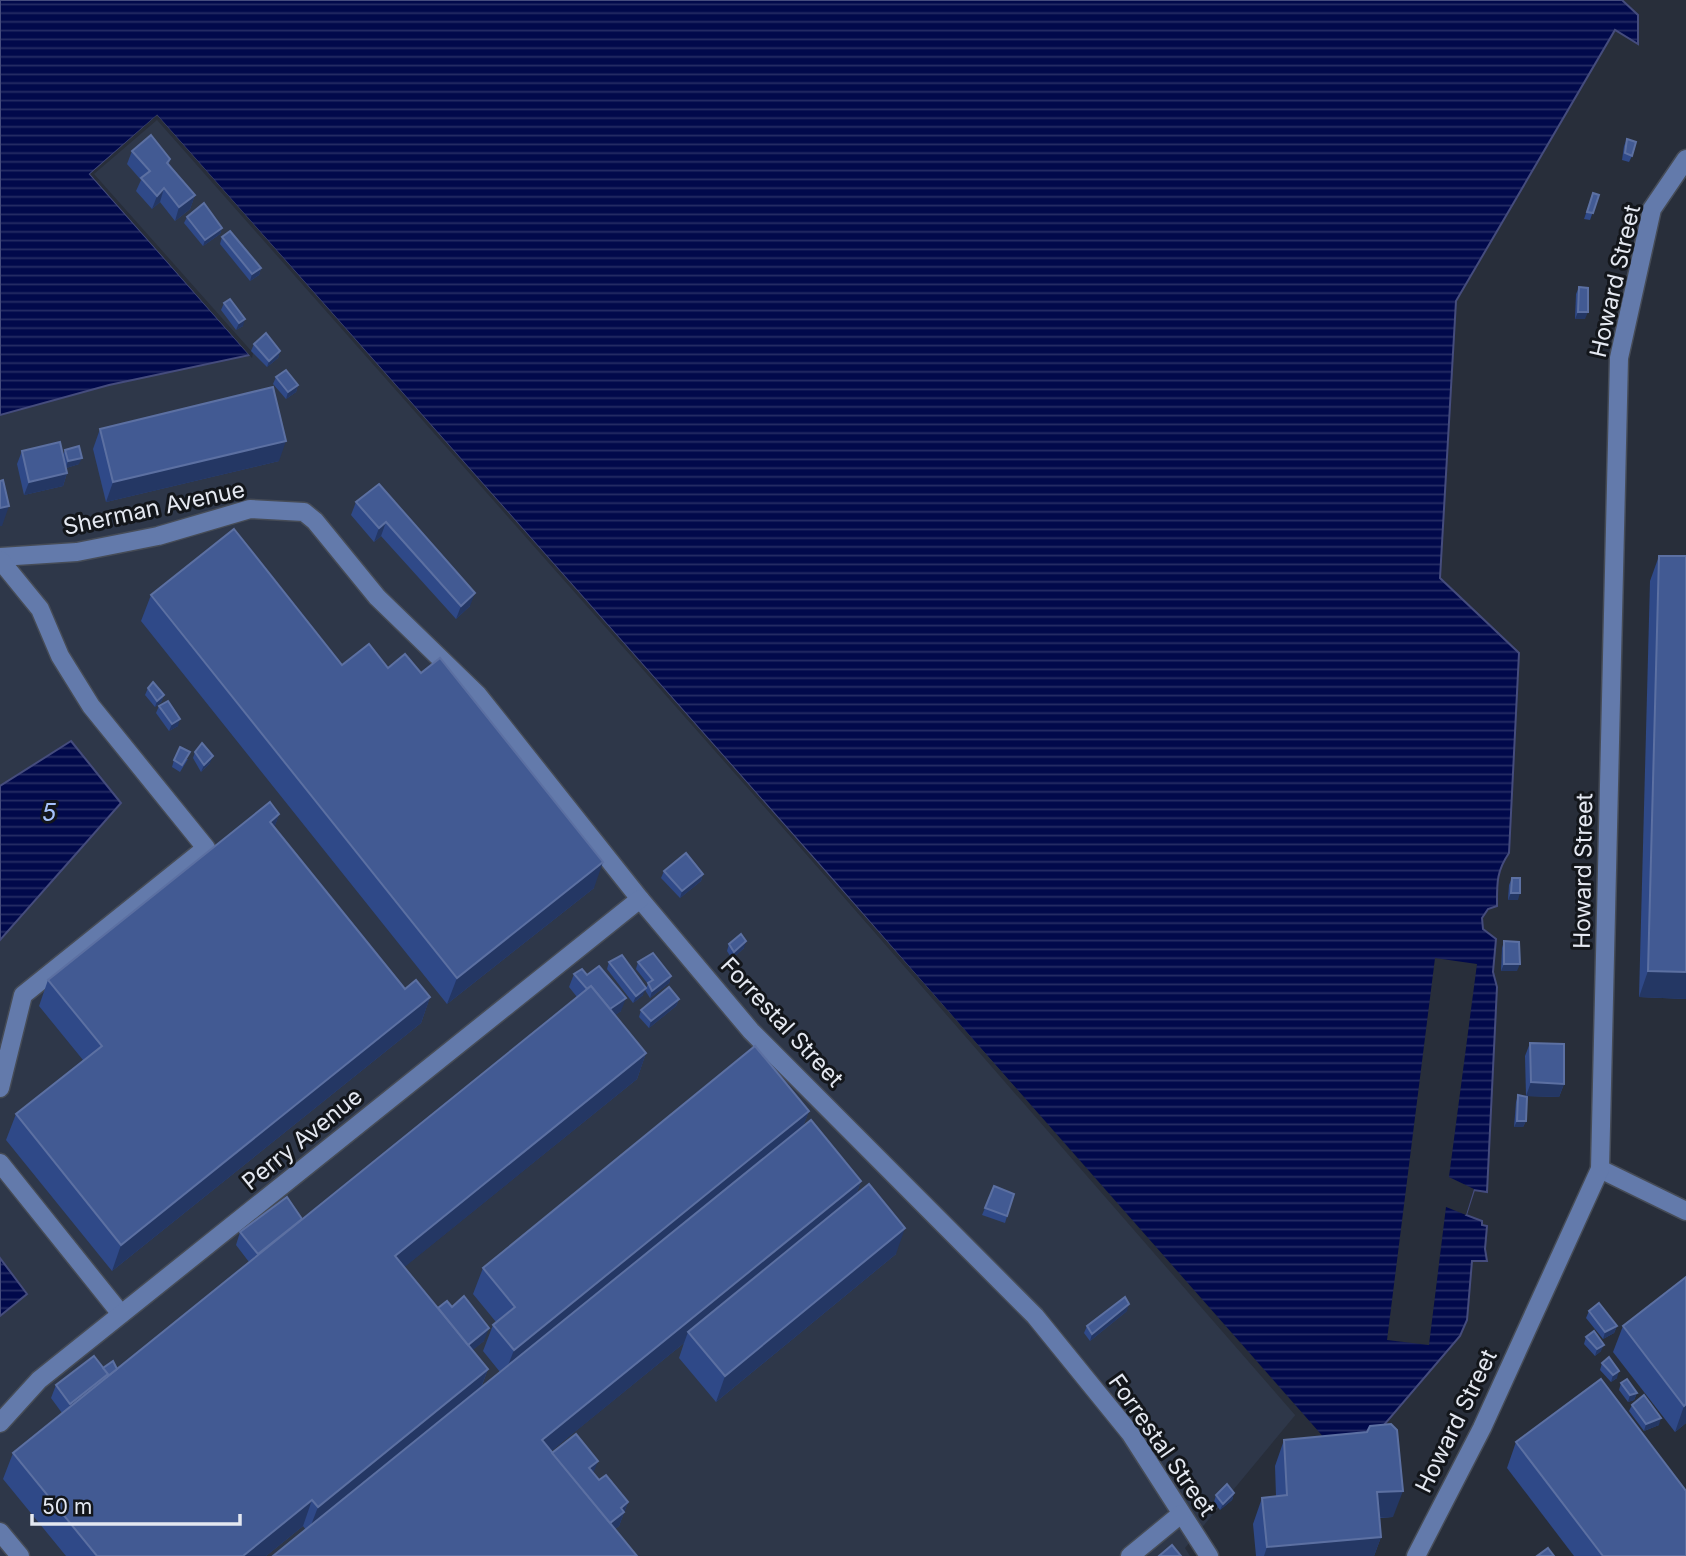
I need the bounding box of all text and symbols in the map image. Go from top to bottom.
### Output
street label: Howard Street [1584,201,1646,360]
street label: Sherman Avenue [61,475,247,541]
street label: Howard Street [1568,792,1598,949]
water label: 5 [42,798,57,827]
street label: Forrestal Street [715,951,849,1093]
street label: Perry Avenue [236,1082,368,1196]
street label: Howard Street [1409,1344,1503,1497]
street label: Forrestal Street [1103,1369,1222,1522]
scale bar [32,1482,240,1526]
text: 50 m [42,1494,92,1519]

